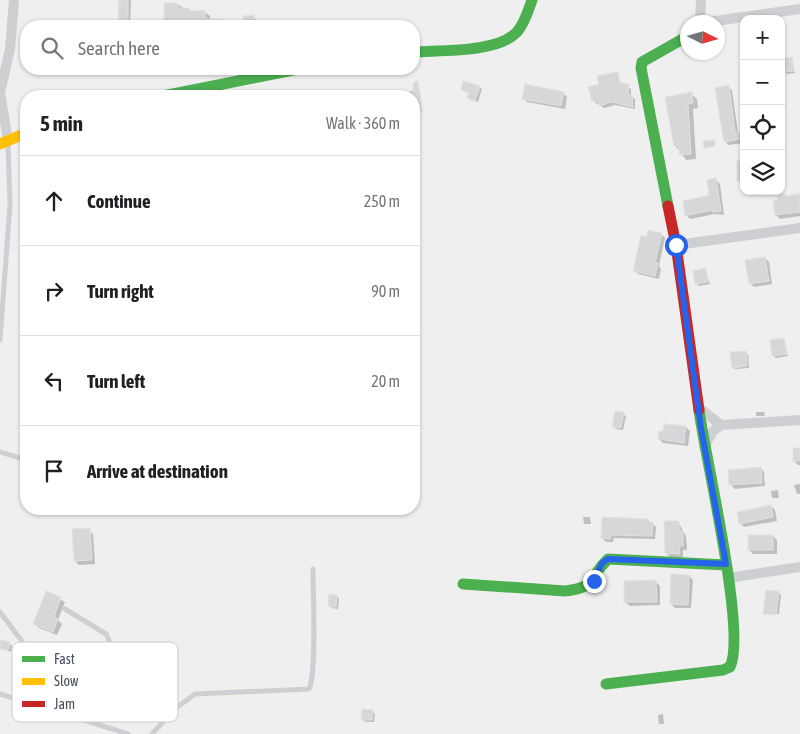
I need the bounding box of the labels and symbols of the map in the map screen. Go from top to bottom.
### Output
north arrow [680,15,725,60]
route start [665,234,688,257]
route end [583,570,606,593]
legend [12,642,178,722]
text: Fast [54,651,75,667]
text: Slow [54,673,79,689]
text: Jam [54,696,75,712]

